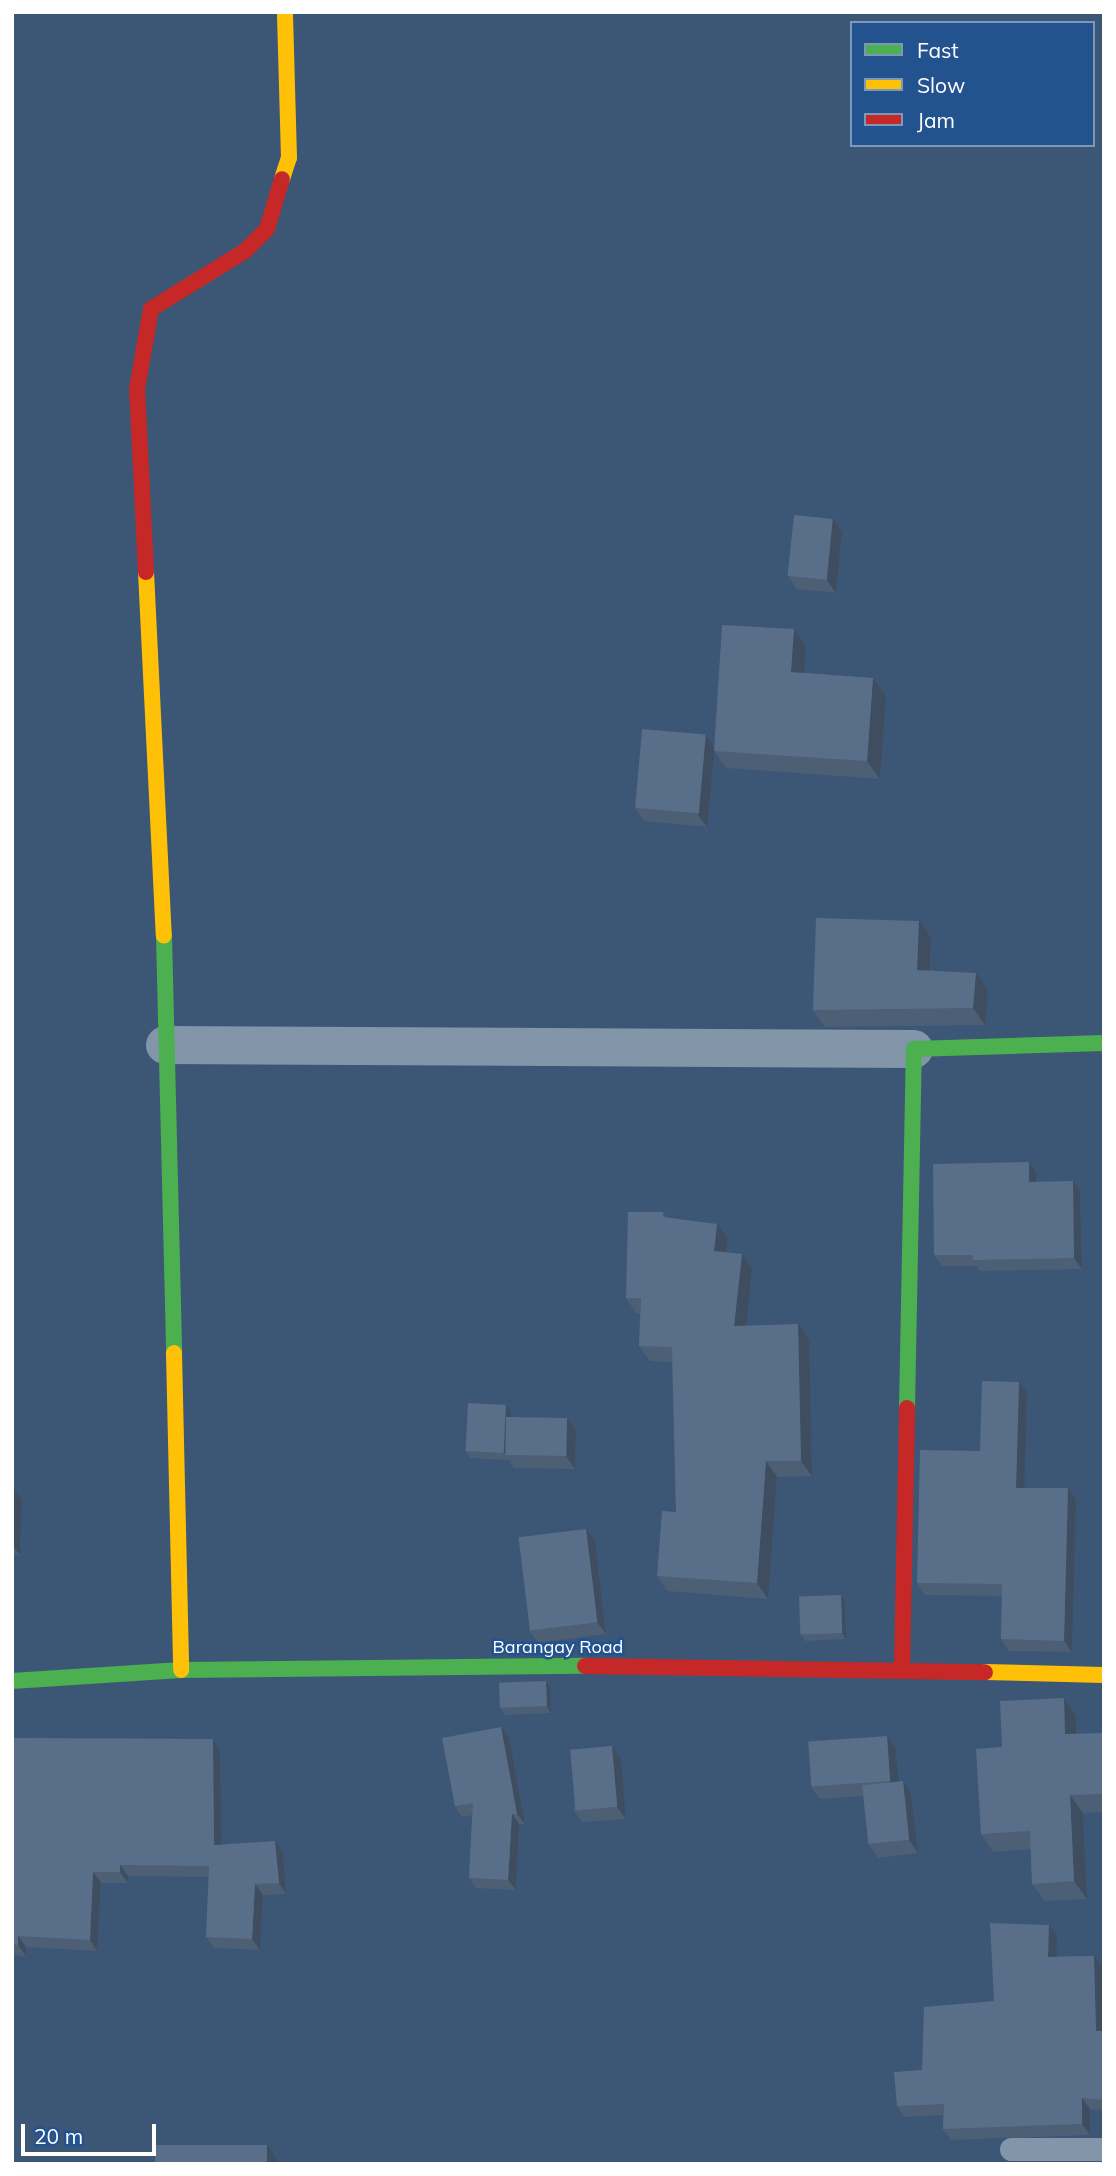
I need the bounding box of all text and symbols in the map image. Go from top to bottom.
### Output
legend [850,21,1095,147]
text: Fast [917,37,959,63]
text: Slow [917,72,965,98]
text: Jam [917,107,955,133]
street label: Barangay Road [493,1636,623,1658]
scale bar [24,2110,159,2154]
text: 20 m [34,2123,83,2149]

